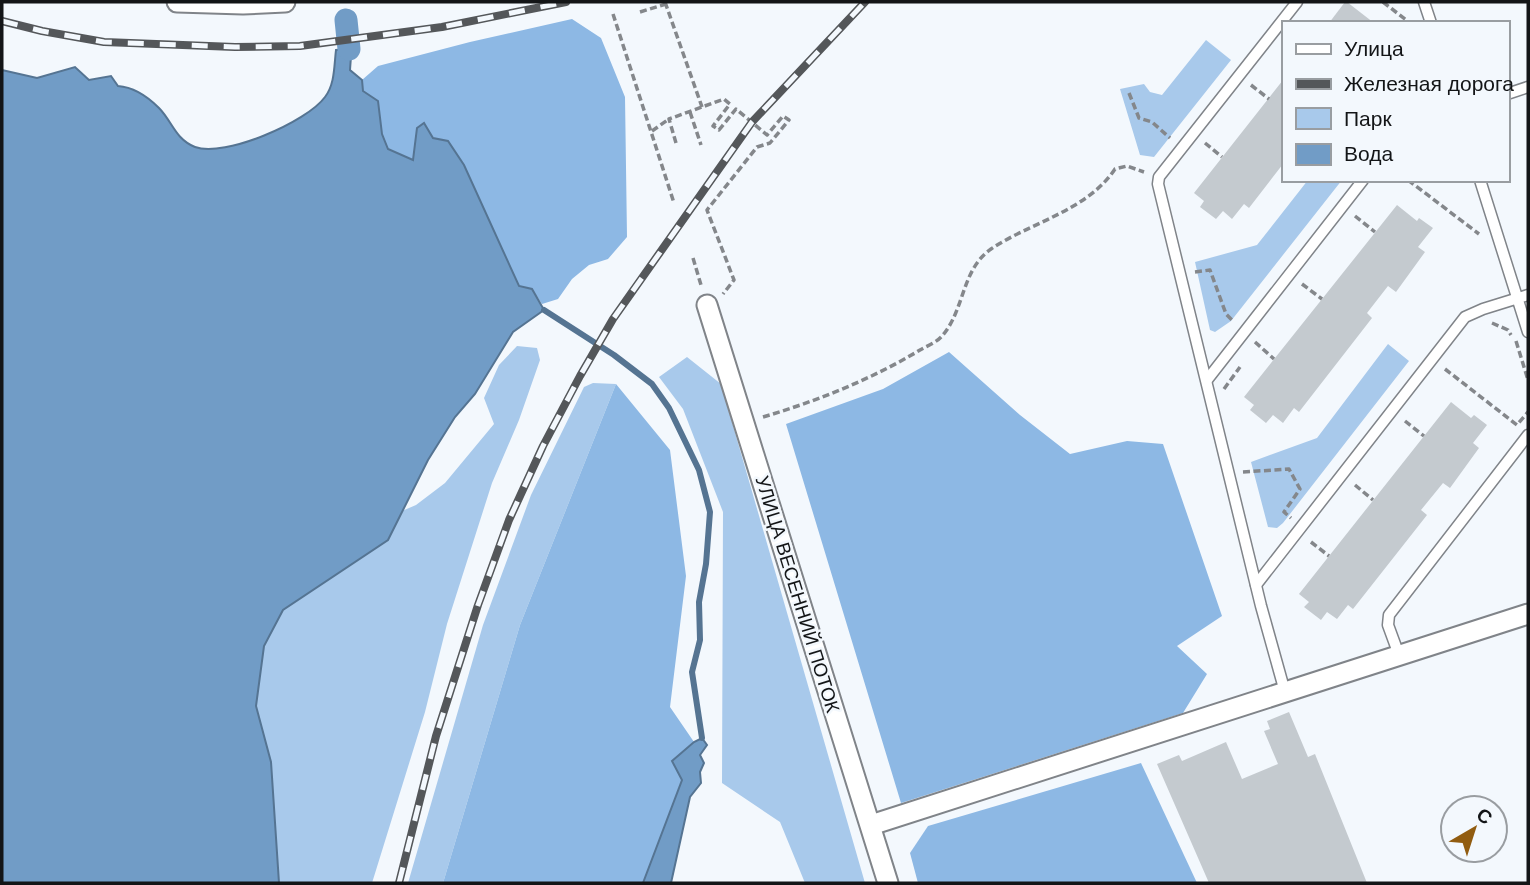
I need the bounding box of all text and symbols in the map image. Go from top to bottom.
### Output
legend [1282,21,1509,182]
text: Улица [1344,37,1404,60]
text: Железная дорога [1344,72,1514,95]
text: Парк [1344,107,1392,130]
text: Вода [1344,142,1393,165]
street label: УЛИЦА ВЕСЕННИЙ ПОТОК [751,473,844,715]
north arrow [1439,794,1509,864]
text: С [1472,804,1497,829]

